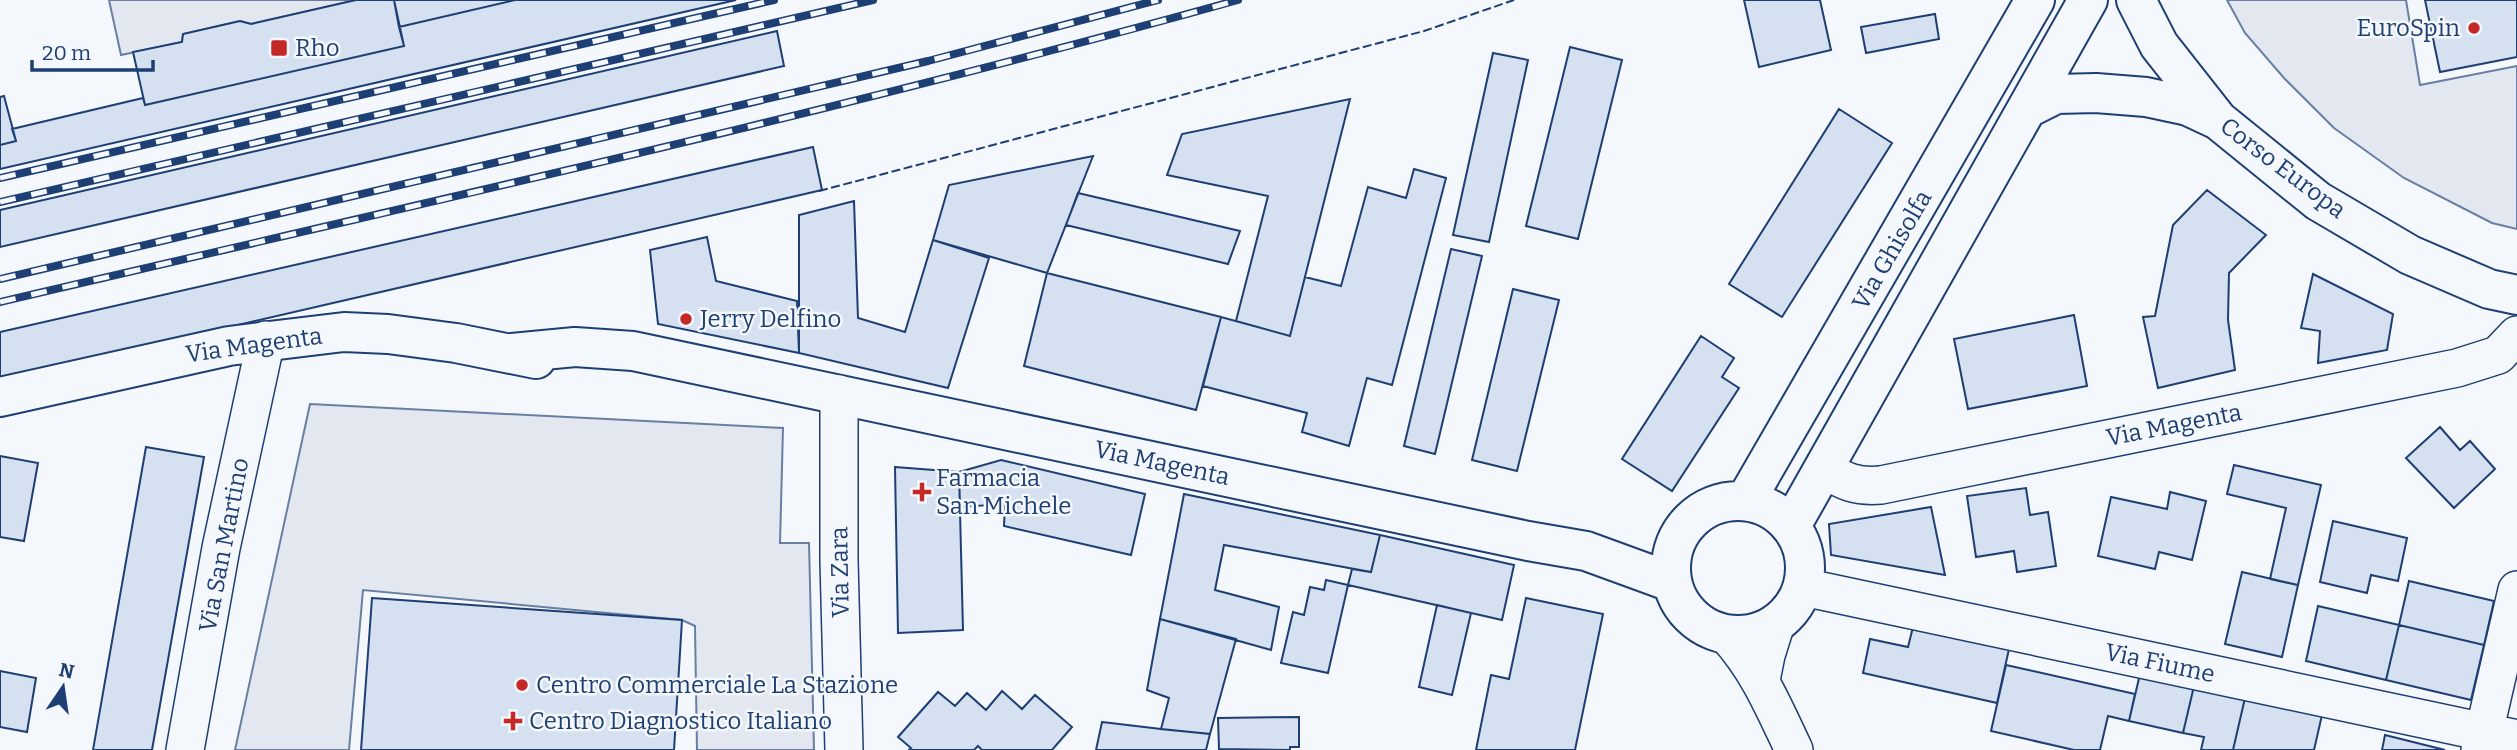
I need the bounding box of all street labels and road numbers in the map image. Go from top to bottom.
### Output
street label: Corso Europa [2215,112,2351,224]
street label: Via Ghisolfa [1847,185,1937,315]
street label: Via Magenta [184,322,324,368]
street label: Via Magenta [2104,398,2244,452]
street label: Via Magenta [1092,435,1232,491]
street label: Via San Martino [193,456,255,634]
street label: Via Zara [825,526,855,618]
street label: Via Fiume [2103,638,2217,688]

